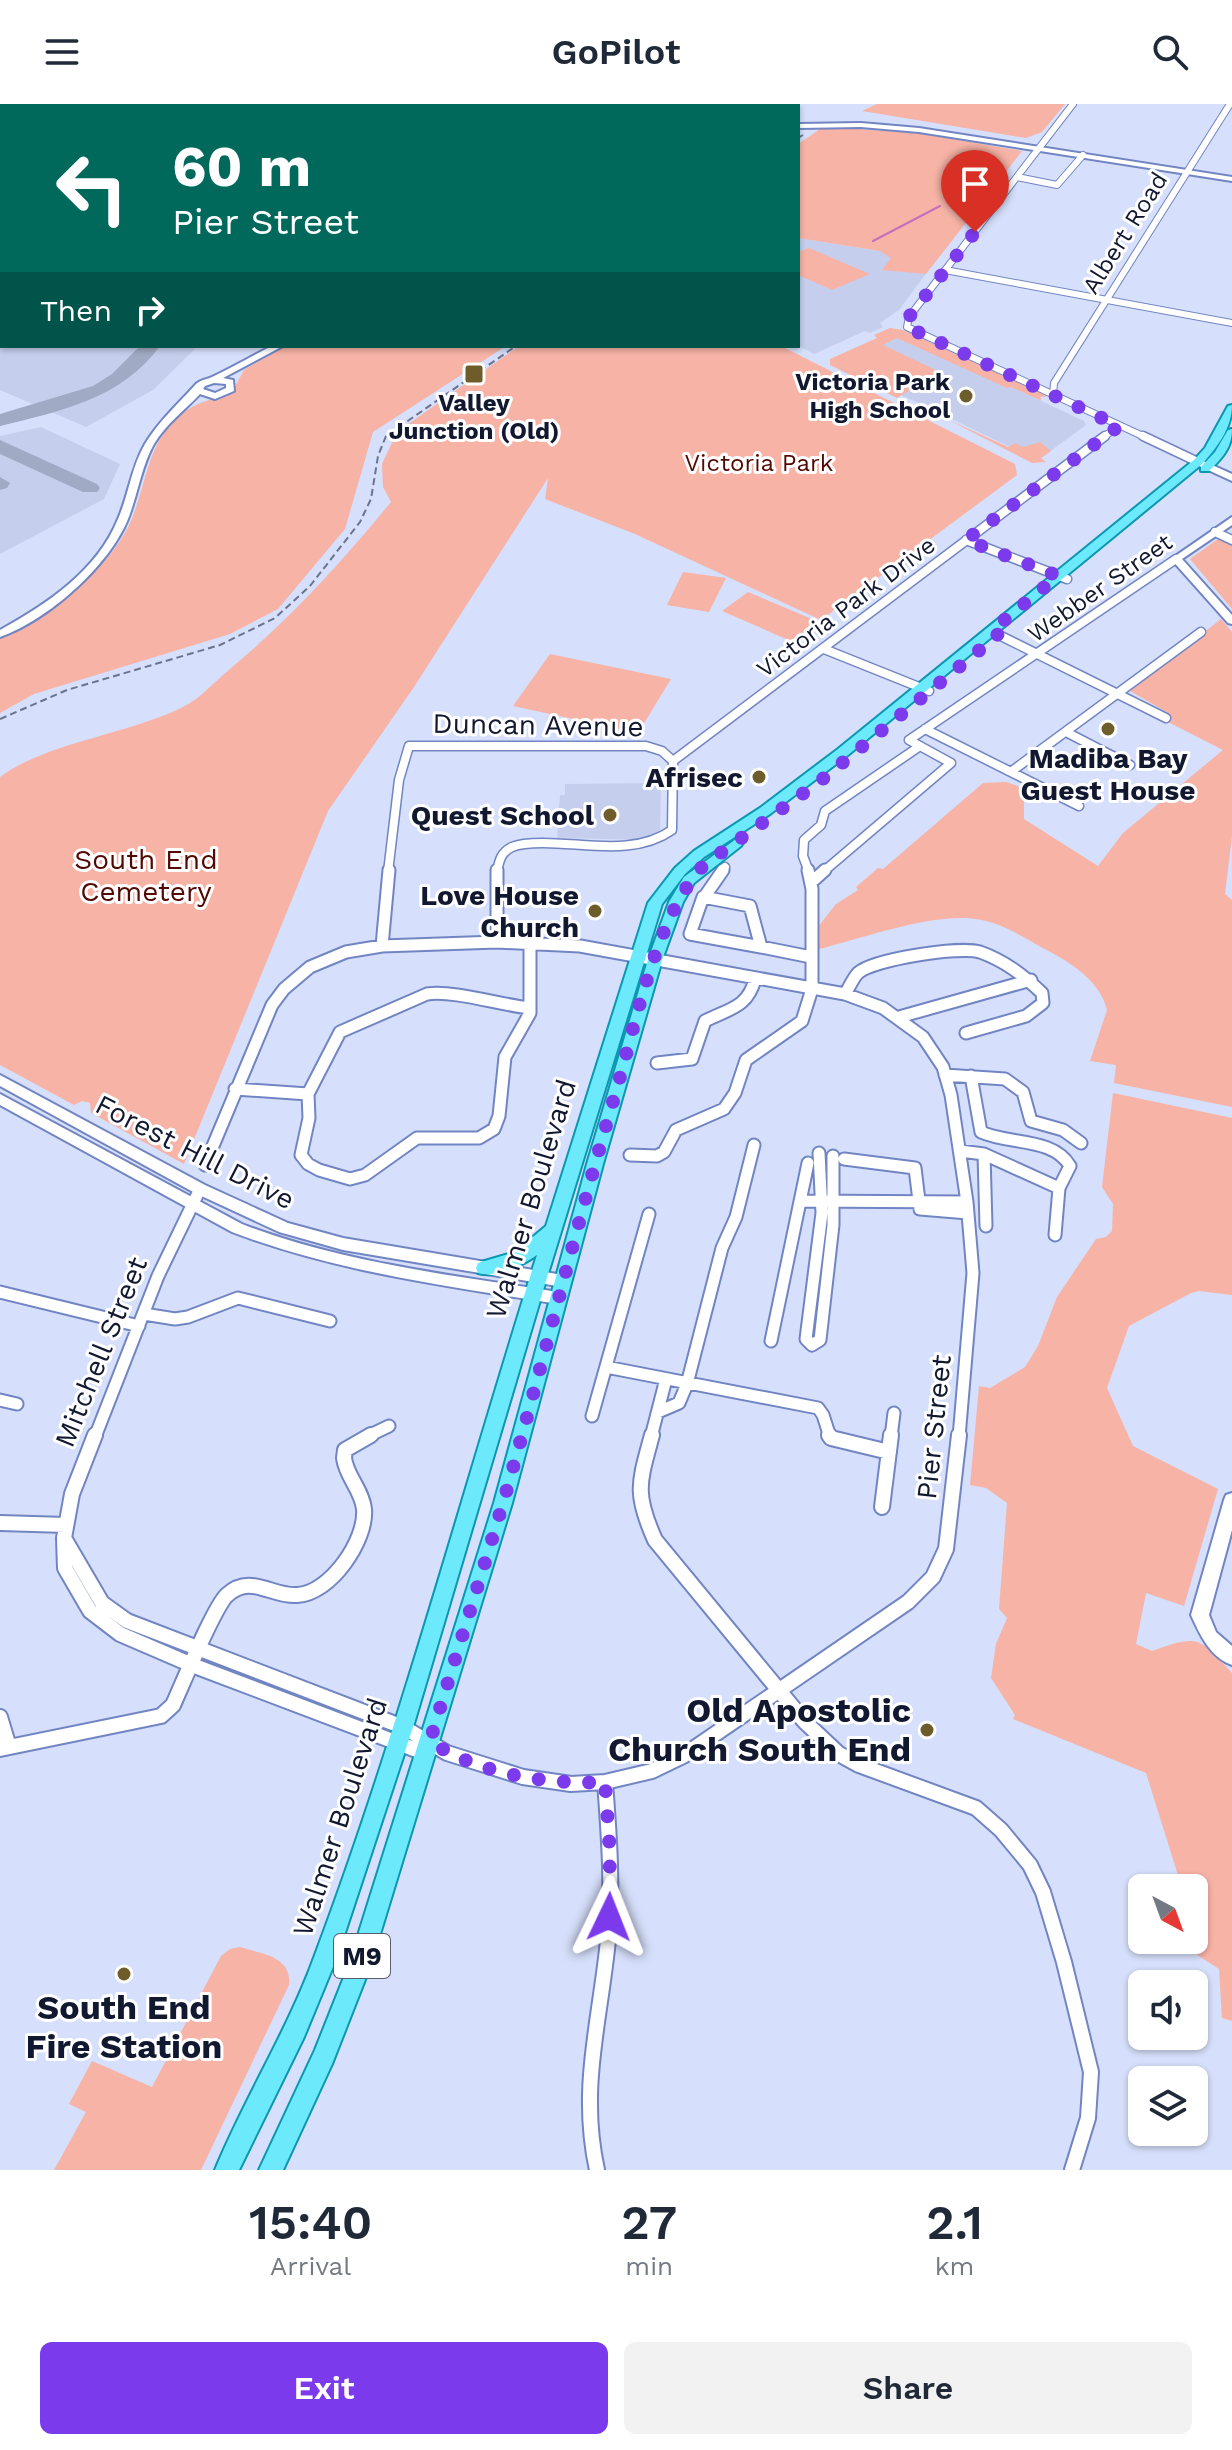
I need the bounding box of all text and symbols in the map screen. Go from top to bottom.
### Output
icon: menu [40,30,84,74]
icon: search [1148,30,1192,74]
text: GoPilot [551,31,681,73]
text: 60 m [172,134,311,200]
icon: left [40,136,144,240]
pin [941,150,1009,232]
icon: arrive [953,162,997,206]
street label: Albert Road [1077,167,1173,299]
text: Pier Street [172,201,359,243]
icon: right [128,288,172,332]
text: Then [40,293,112,328]
marker: Valley Junction (Old) [463,363,485,385]
place label: Victoria Park High School [795,368,950,424]
marker: Victoria Park High School [957,387,975,405]
place label: Valley Junction (Old) [389,389,559,445]
park label: Victoria Park [685,449,834,477]
street label: Webber Street [1022,528,1178,648]
street label: Victoria Park Drive [751,531,941,683]
street label: Duncan Avenue [432,707,644,743]
marker: Madiba Bay Guest House [1099,720,1117,738]
place label: Madiba Bay Guest House [1021,742,1195,807]
place label: Afrisec [646,761,743,794]
marker: Afrisec [750,768,768,786]
place label: Quest School [411,799,595,832]
marker: Quest School [601,806,619,824]
park label: South End Cemetery [74,843,218,908]
place label: Love House Church [420,879,579,944]
marker: Love House Church [586,902,604,920]
street label: Walmer Boulevard [479,1075,583,1323]
street label: Forest Hill Drive [90,1088,300,1216]
street label: Mitchell Street [48,1252,154,1452]
street label: Pier Street [910,1353,958,1501]
place label: Old Apostolic Church South End [608,1690,911,1769]
street label: Walmer Boulevard [286,1694,394,1940]
marker: Old Apostolic Church South End [918,1721,936,1739]
north arrow [1128,1874,1208,1954]
map controls [1128,1874,1208,2146]
position arrow [567,1875,651,1959]
road number: M9 [334,1934,390,1978]
marker: South End Fire Station [115,1965,133,1983]
button: sound [1128,1970,1208,2050]
place label: South End Fire Station [26,1987,222,2066]
button: layers [1128,2066,1208,2146]
text: 15:40 [249,2194,372,2251]
text: 27 [621,2194,677,2251]
text: 2.1 [926,2194,983,2251]
text: Arrival [270,2251,351,2281]
text: min [625,2251,673,2281]
text: km [935,2251,974,2281]
button: Exit [40,2342,608,2434]
button: Share [624,2342,1192,2434]

